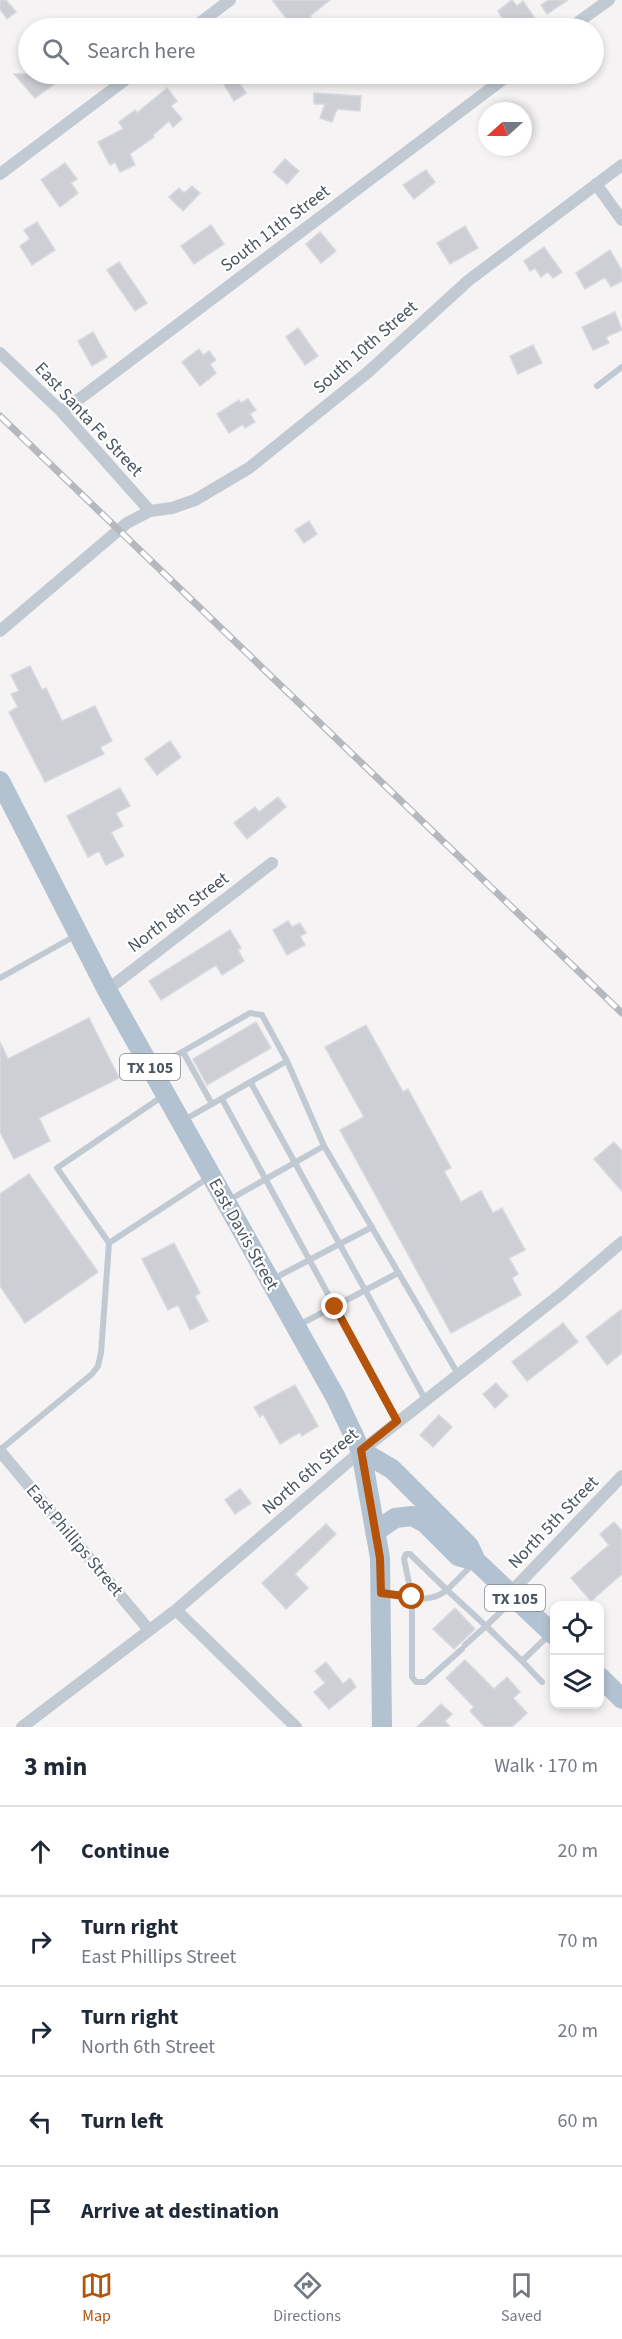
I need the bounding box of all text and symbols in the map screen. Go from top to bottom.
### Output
search box [18,18,604,84]
icon: search [39,35,72,68]
text: Search here [87,35,195,67]
north arrow [478,102,532,156]
street label: South 11th Street [215,179,335,278]
street label: South 10th Street [308,295,423,400]
street label: East Santa Fe Street [29,356,148,482]
street label: North 8th Street [123,866,234,959]
road number: TX 105 [120,1054,180,1080]
street label: East Davis Street [202,1174,285,1295]
route end [321,1293,347,1319]
street label: North 6th Street [257,1422,364,1520]
street label: North 5th Street [502,1470,604,1574]
street label: East Phillips Street [20,1479,129,1602]
route start [398,1583,424,1609]
road number: TX 105 [485,1585,545,1611]
map controls [550,1601,604,1709]
button: locate [550,1601,604,1655]
button: layers [550,1655,604,1709]
text: 3 min [24,1748,87,1785]
text: Walk · 170 m [494,1752,598,1780]
icon: ahead [24,1835,57,1868]
text: Continue [81,1835,170,1867]
text: 20 m [558,1837,598,1865]
text: Turn right [81,1911,178,1943]
icon: right [24,1925,57,1958]
text: 70 m [558,1927,598,1955]
text: East Phillips Street [81,1943,236,1971]
text: Turn right [81,2001,178,2033]
icon: right [24,2015,57,2048]
text: 20 m [558,2017,598,2045]
text: North 6th Street [81,2033,215,2061]
icon: left [24,2105,57,2138]
text: Turn left [81,2105,163,2137]
text: 60 m [558,2107,598,2135]
icon: arrive [24,2195,57,2228]
text: Arrive at destination [81,2195,279,2227]
tab: Map [80,2269,113,2327]
tab: Directions [273,2269,341,2327]
tab: Saved [501,2269,542,2327]

